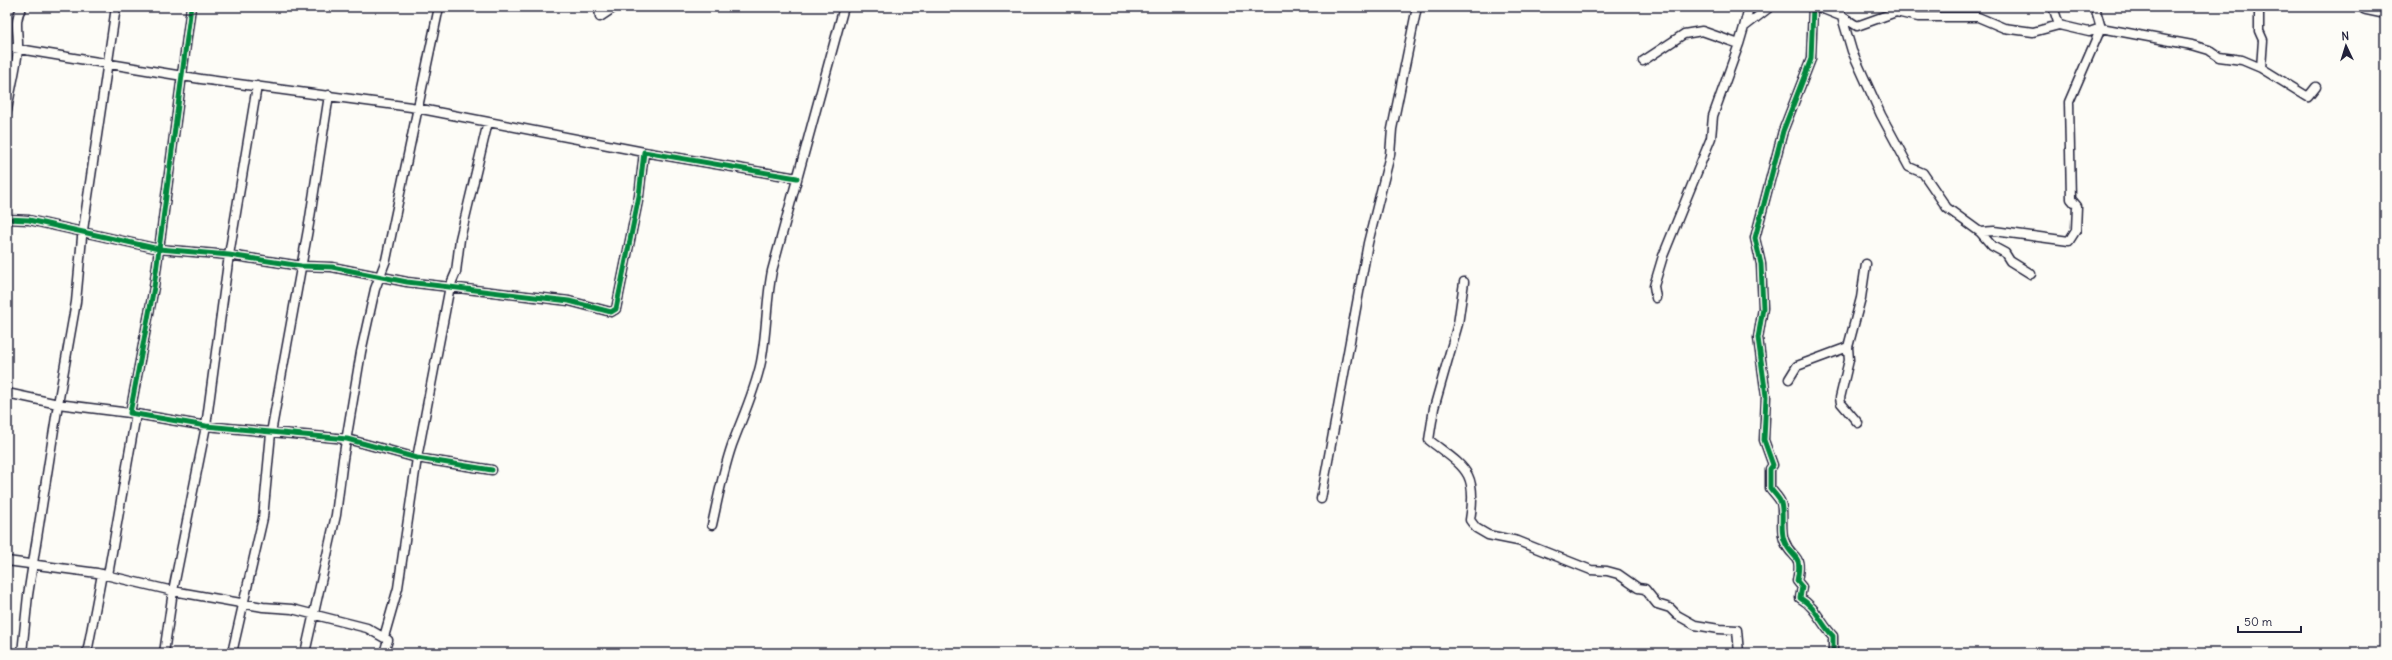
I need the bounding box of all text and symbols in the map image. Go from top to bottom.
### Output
north arrow [2326,26,2366,66]
text: N [2341,29,2350,43]
scale bar [2238,608,2301,634]
text: 50 m [2244,614,2273,629]

